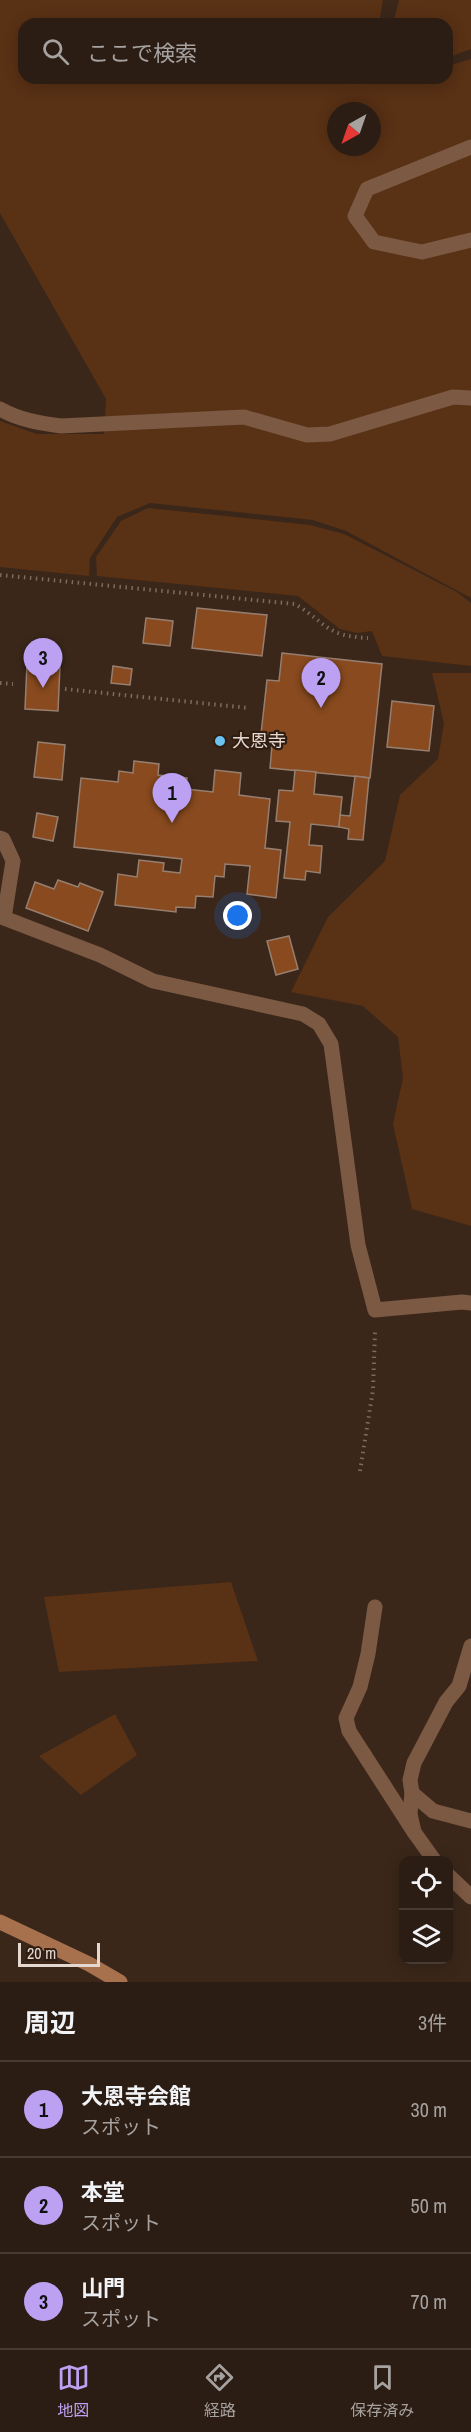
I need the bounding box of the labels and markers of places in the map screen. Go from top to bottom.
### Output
pin: 3 [24,638,63,688]
pin: 2 [302,658,340,708]
place label: 大恩寺 [232,728,286,753]
marker: 大恩寺 [213,734,227,748]
pin: 1 [152,774,192,823]

